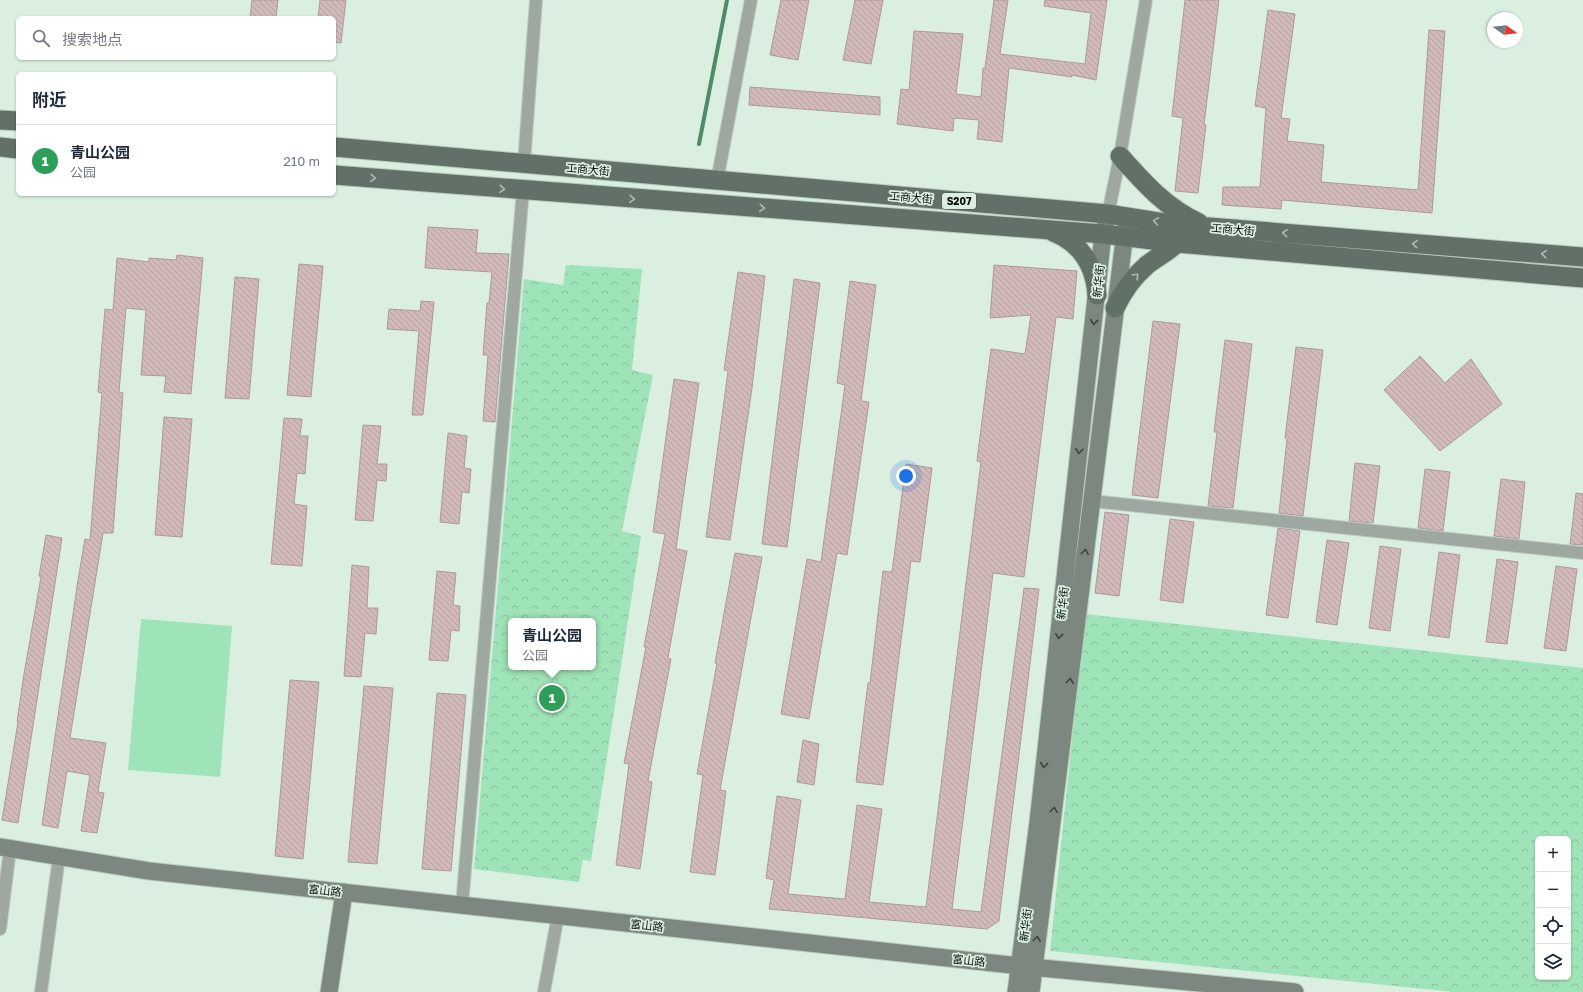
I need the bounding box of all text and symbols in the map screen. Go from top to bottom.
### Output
north arrow [1487,12,1523,48]
search box [16,16,336,60]
icon: search [30,27,52,49]
text: 搜索地点 [62,30,122,48]
text: 附近 [32,89,66,110]
text: 青山公园 [70,143,130,161]
text: 1 [42,153,48,169]
text: 210 m [283,153,320,169]
street label: 工商大街 [566,161,610,177]
text: 公园 [70,164,96,180]
one-way arrow [370,173,376,182]
one-way arrow [499,184,505,193]
street label: 工商大街 [889,189,933,205]
road number: S207 [942,193,976,209]
one-way arrow [629,194,635,203]
one-way arrow [759,204,765,213]
one-way arrow [1152,217,1159,226]
street label: 工商大街 [1211,221,1255,237]
one-way arrow [1282,229,1288,238]
one-way arrow [1412,239,1418,248]
one-way arrow [1541,250,1547,259]
street label: 新华街 [1090,264,1106,298]
one-way arrow [1132,273,1139,281]
one-way arrow [1089,319,1098,325]
one-way arrow [1075,448,1084,454]
your location [896,466,916,486]
one-way arrow [1081,549,1090,555]
street label: 新华街 [1054,586,1070,620]
popup [508,618,596,670]
text: 青山公园 [522,626,582,644]
one-way arrow [1054,633,1063,639]
text: 公园 [522,647,548,663]
one-way arrow [1065,678,1074,684]
pin: 1 [539,683,565,713]
one-way arrow [1040,762,1049,768]
one-way arrow [1049,807,1058,814]
map controls [1535,836,1571,980]
button: + [1535,836,1571,872]
button: − [1535,872,1571,908]
street label: 富山路 [308,882,342,898]
street label: 新华街 [1017,908,1033,942]
button: locate [1535,908,1571,944]
street label: 富山路 [630,917,664,933]
one-way arrow [1032,936,1041,942]
button: layers [1535,944,1571,980]
street label: 富山路 [952,952,986,968]

